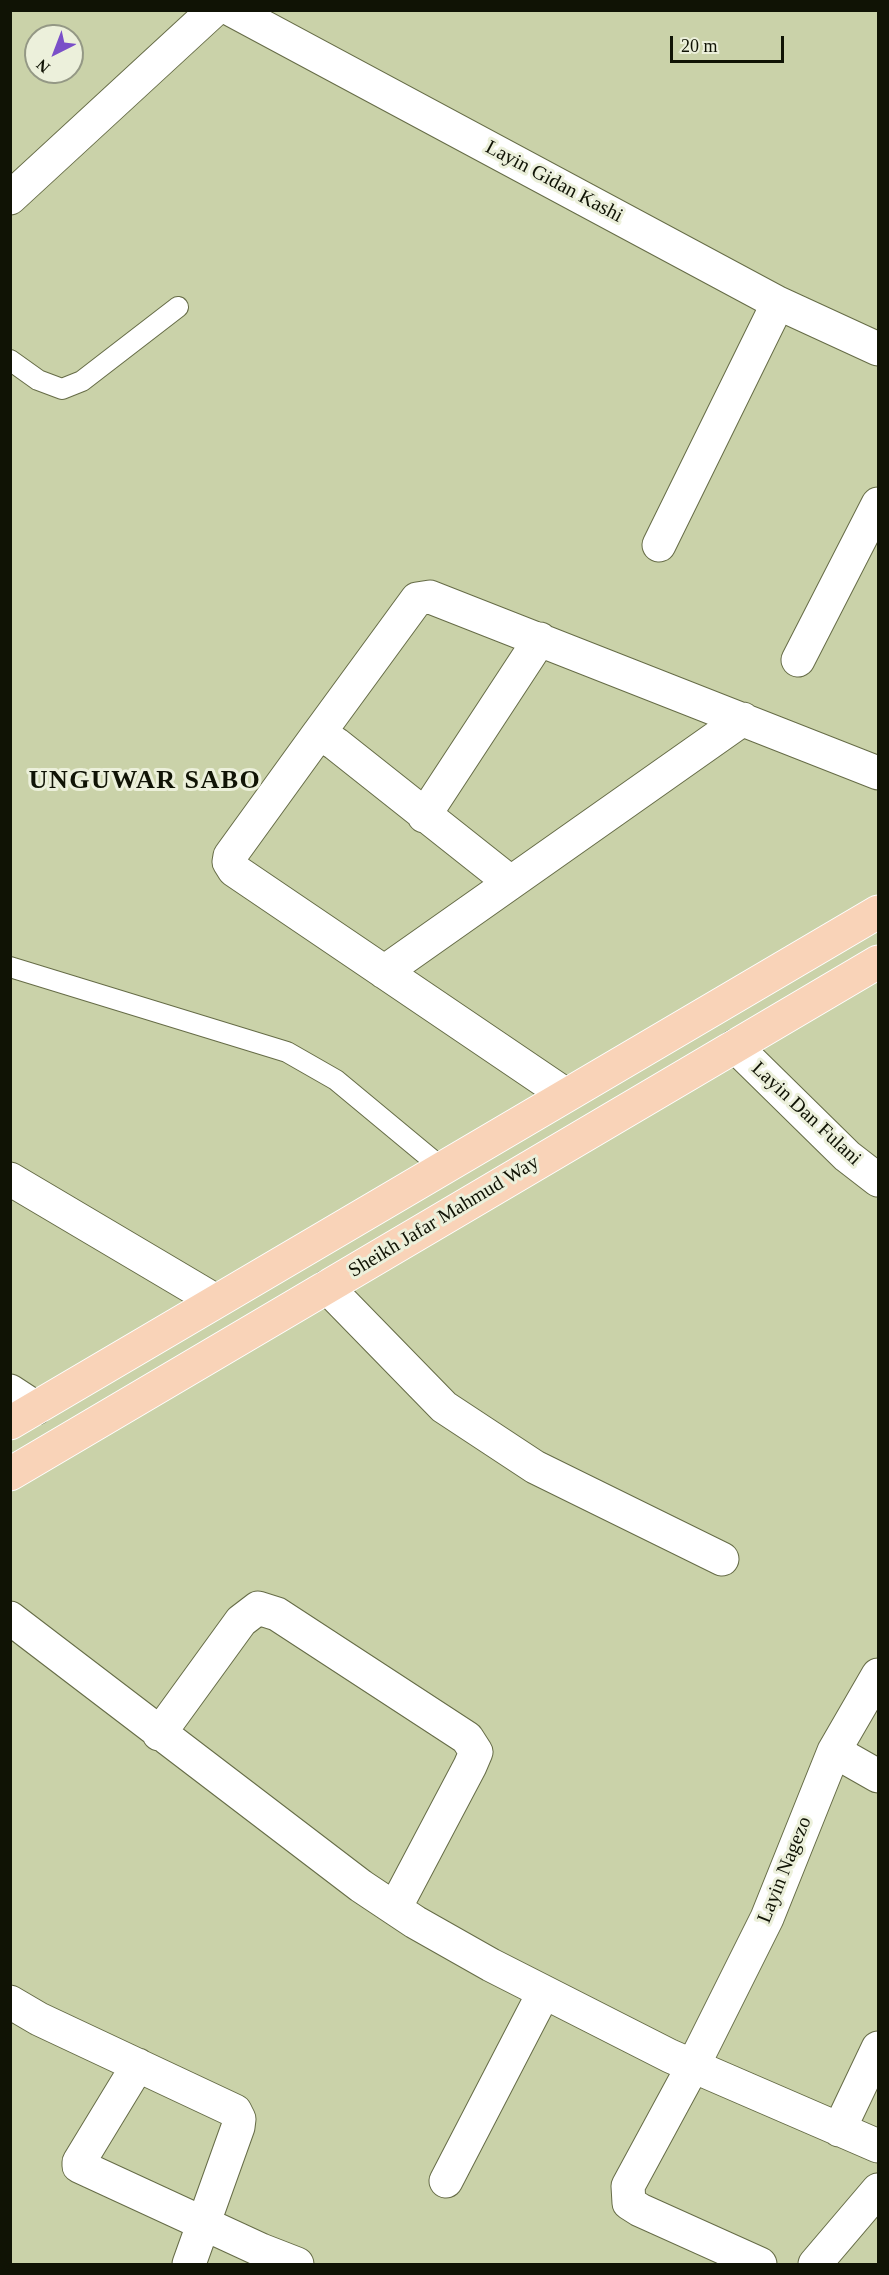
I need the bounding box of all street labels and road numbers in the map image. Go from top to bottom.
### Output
street label: Layin Gidan Kashi [481,136,627,228]
street label: Layin Dan Fulani [746,1057,866,1171]
street label: Sheikh Jafar Mahmud Way [344,1151,544,1283]
street label: Layin Nagezo [753,1813,817,1927]

